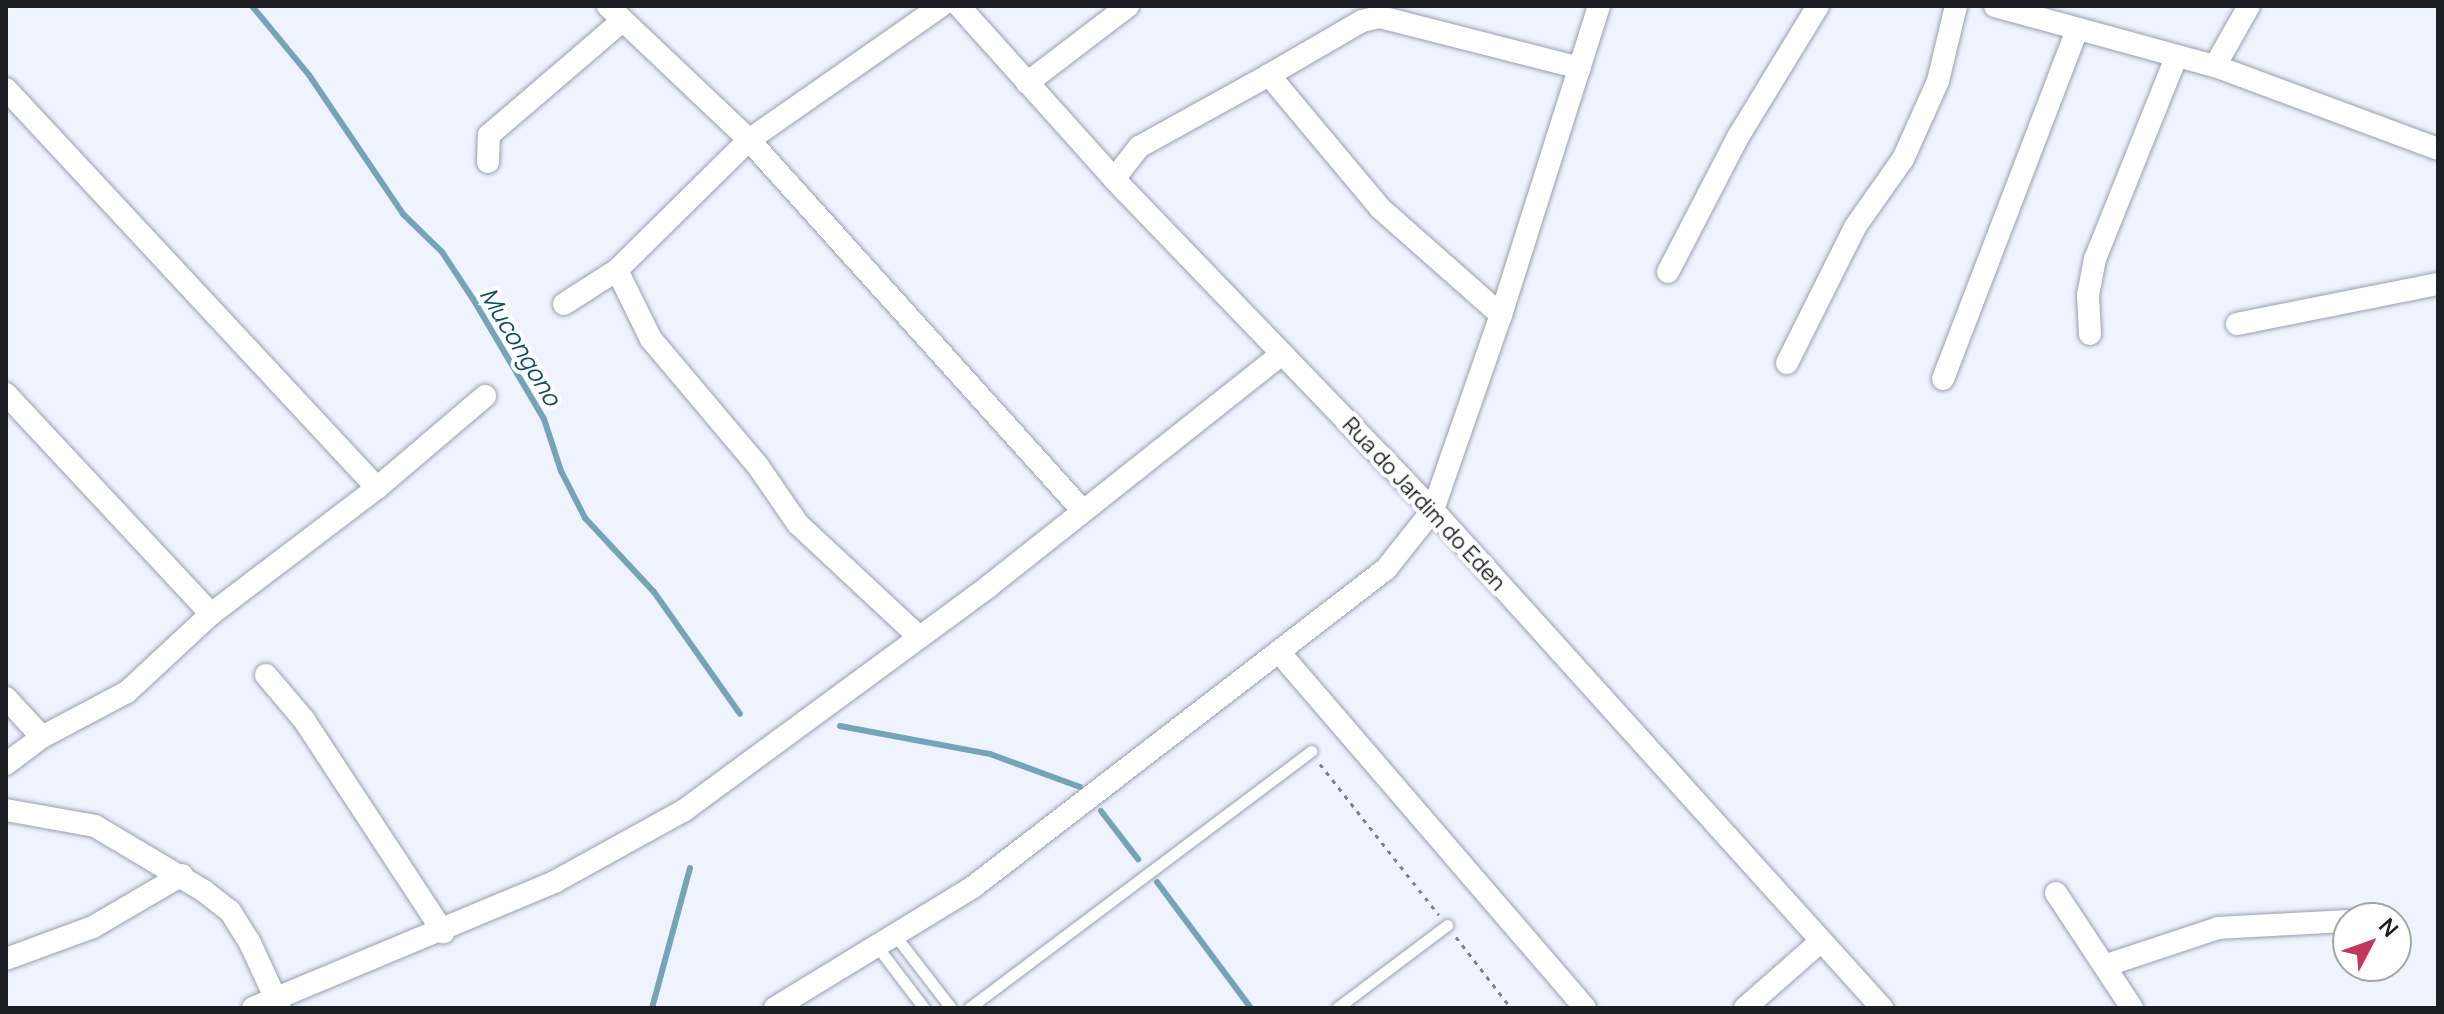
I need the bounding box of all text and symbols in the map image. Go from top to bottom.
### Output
water label: Mucongono [475,282,567,410]
street label: Rua do Jardim do Eden [1337,412,1511,596]
north arrow [2332,902,2412,982]
text: N [2372,912,2405,943]

